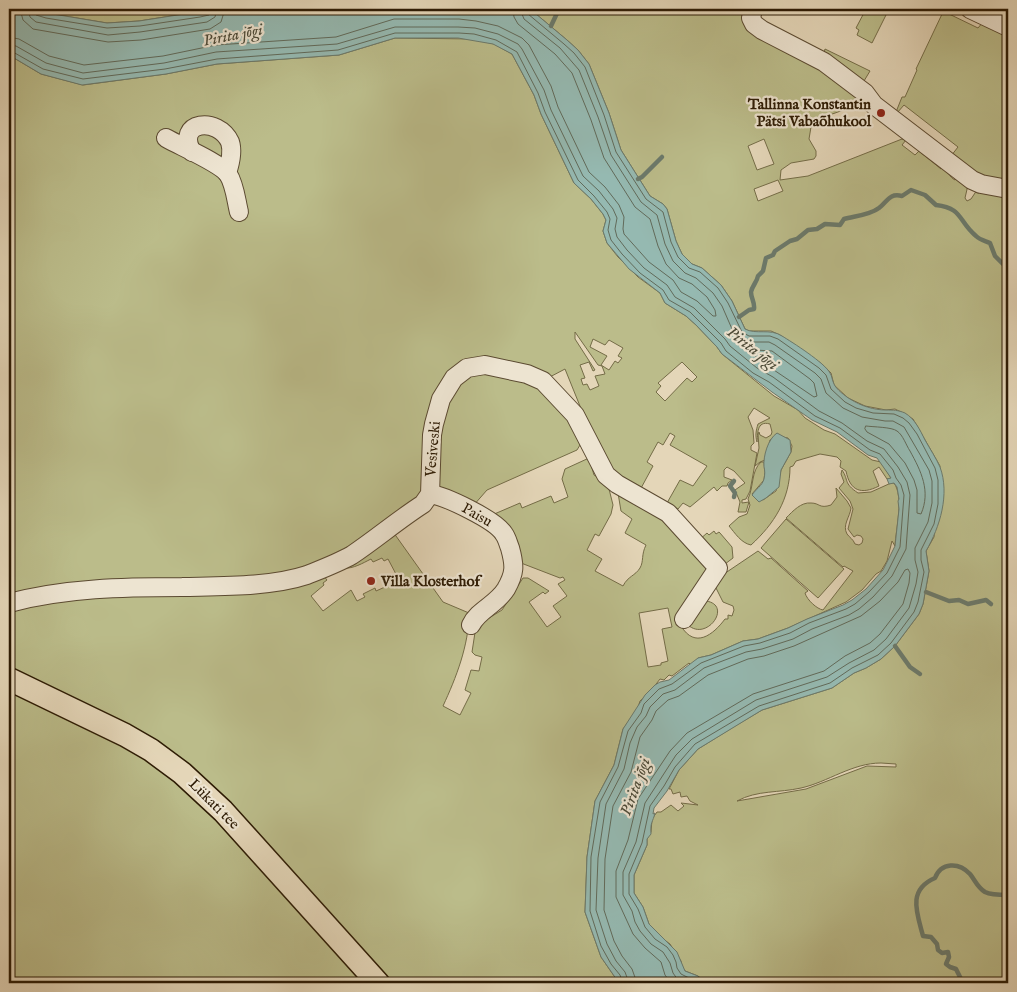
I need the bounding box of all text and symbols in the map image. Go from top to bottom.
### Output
water label: Pirita jõgi [202,20,266,52]
place label: Tallinna Konstantin Pätsi Vabaõhukool [747,95,872,131]
marker: Tallinna Konstantin Pätsi Vabaõhukool [875,107,887,119]
water label: Pirita jõgi [722,323,783,376]
street label: Vesiveski [421,420,445,479]
street label: Paisu [458,499,496,531]
place label: Villa Klosterhof [380,572,482,591]
marker: Villa Klosterhof [365,575,377,587]
water label: Pirita jõgi [616,754,656,819]
street label: Lükati tee [185,775,244,834]

